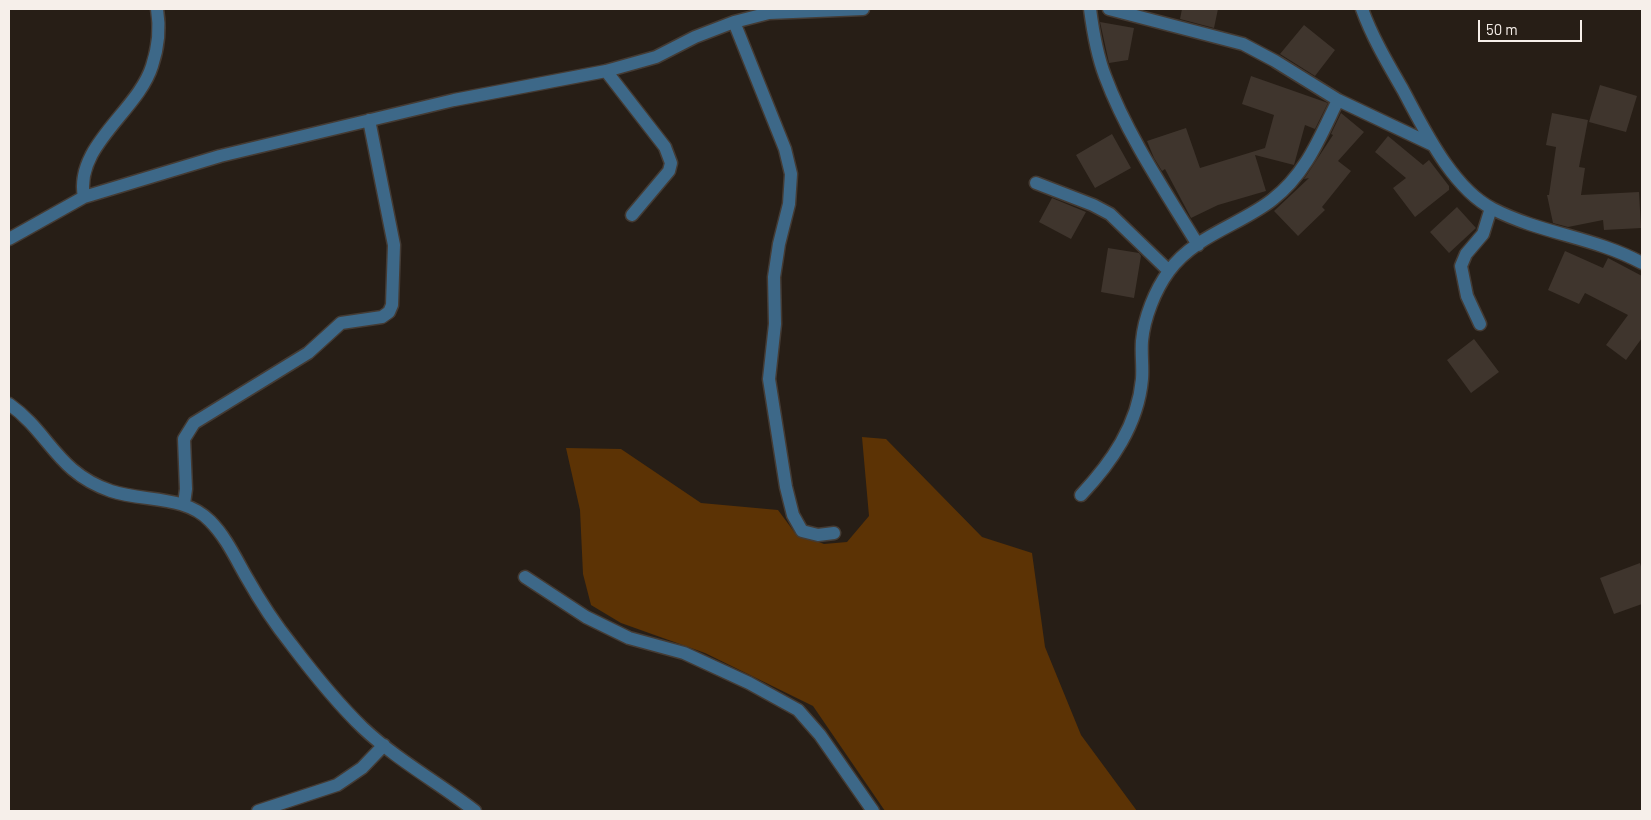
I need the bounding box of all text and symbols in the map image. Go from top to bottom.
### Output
scale bar [1481,10,1585,42]
text: 50 m [1486,20,1518,38]

